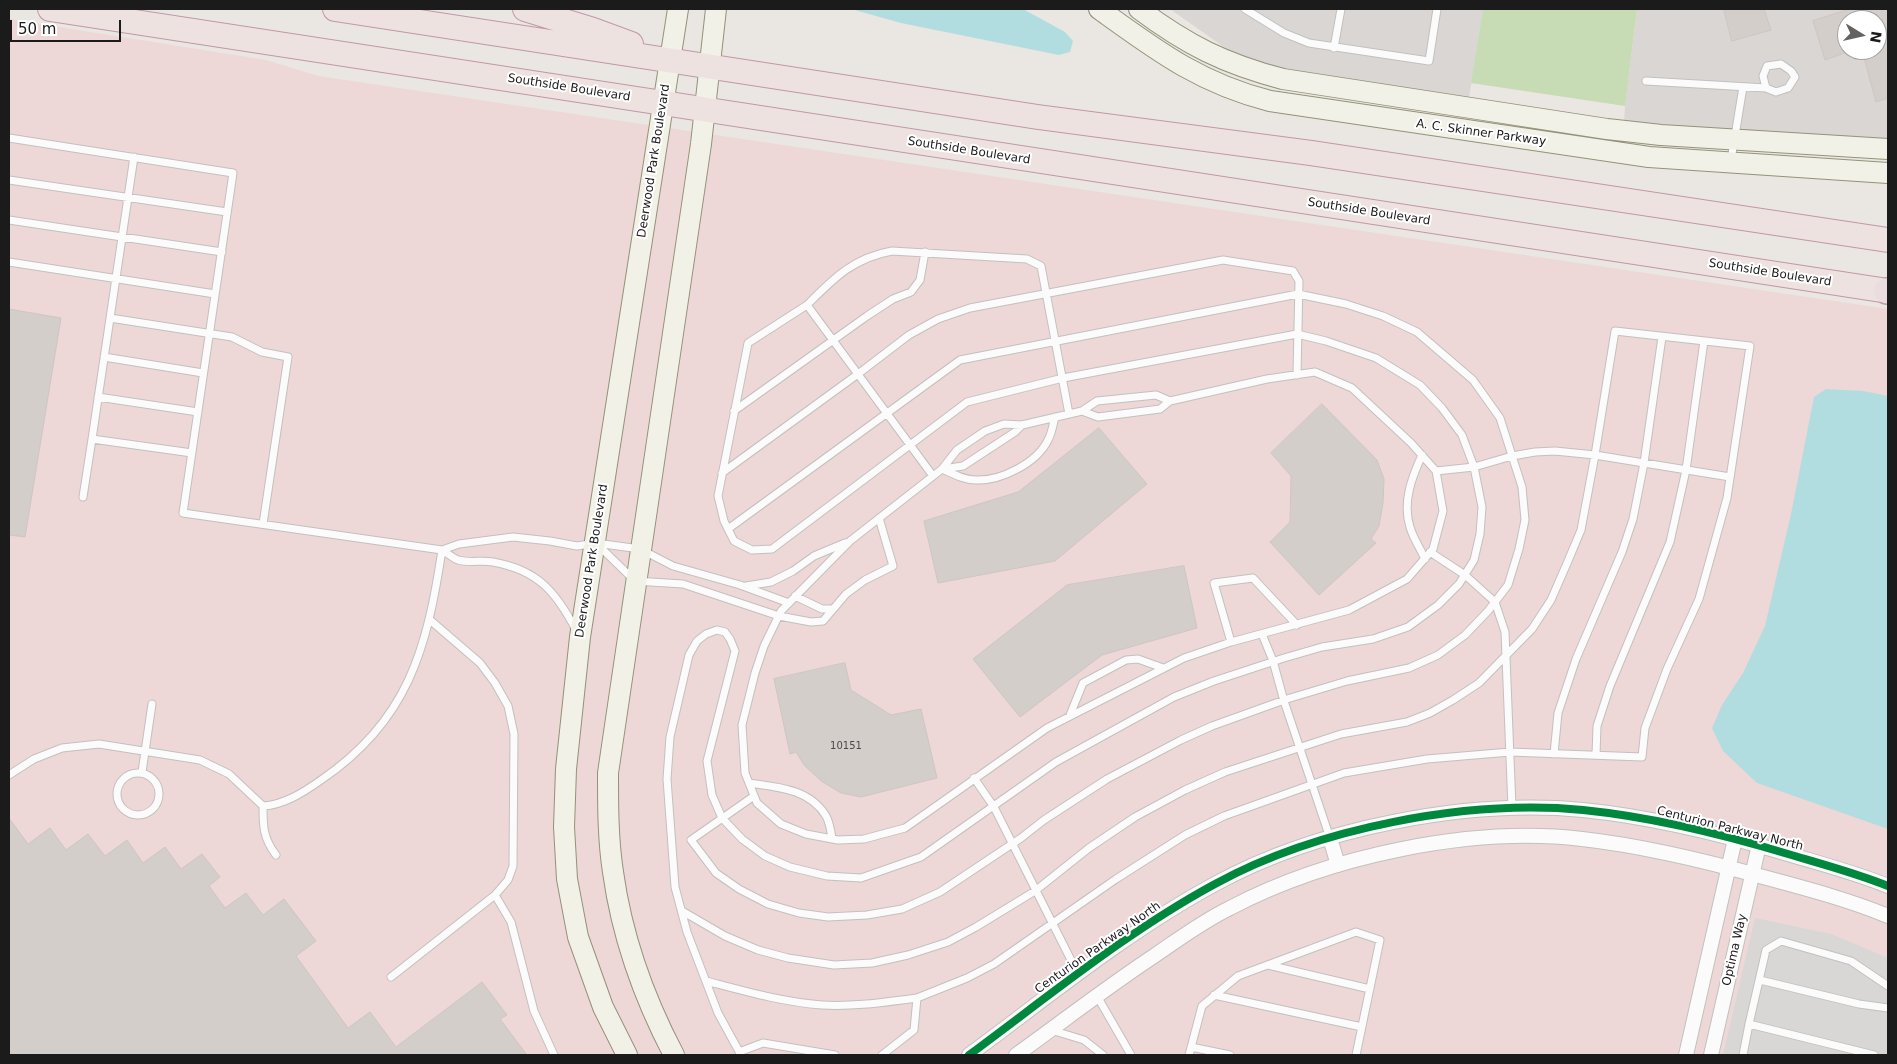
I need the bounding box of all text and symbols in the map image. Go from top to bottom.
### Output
scale bar [12,10,124,42]
north arrow [1837,10,1887,60]
text: 50 m [18,20,56,38]
text: N [1867,30,1885,44]
street label: Southside Boulevard [507,71,631,105]
street label: Deerwood Park Boulevard [635,83,673,239]
street label: A. C. Skinner Parkway [1415,117,1547,149]
street label: Southside Boulevard [907,134,1031,168]
street label: Southside Boulevard [1307,195,1431,229]
street label: Southside Boulevard [1708,256,1832,290]
street label: Deerwood Park Boulevard [573,483,611,639]
house number: 10151 [830,740,862,752]
street label: Centurion Parkway North [1655,804,1805,854]
street label: Centurion Parkway North [1032,899,1164,997]
street label: Optima Way [1720,913,1750,987]

